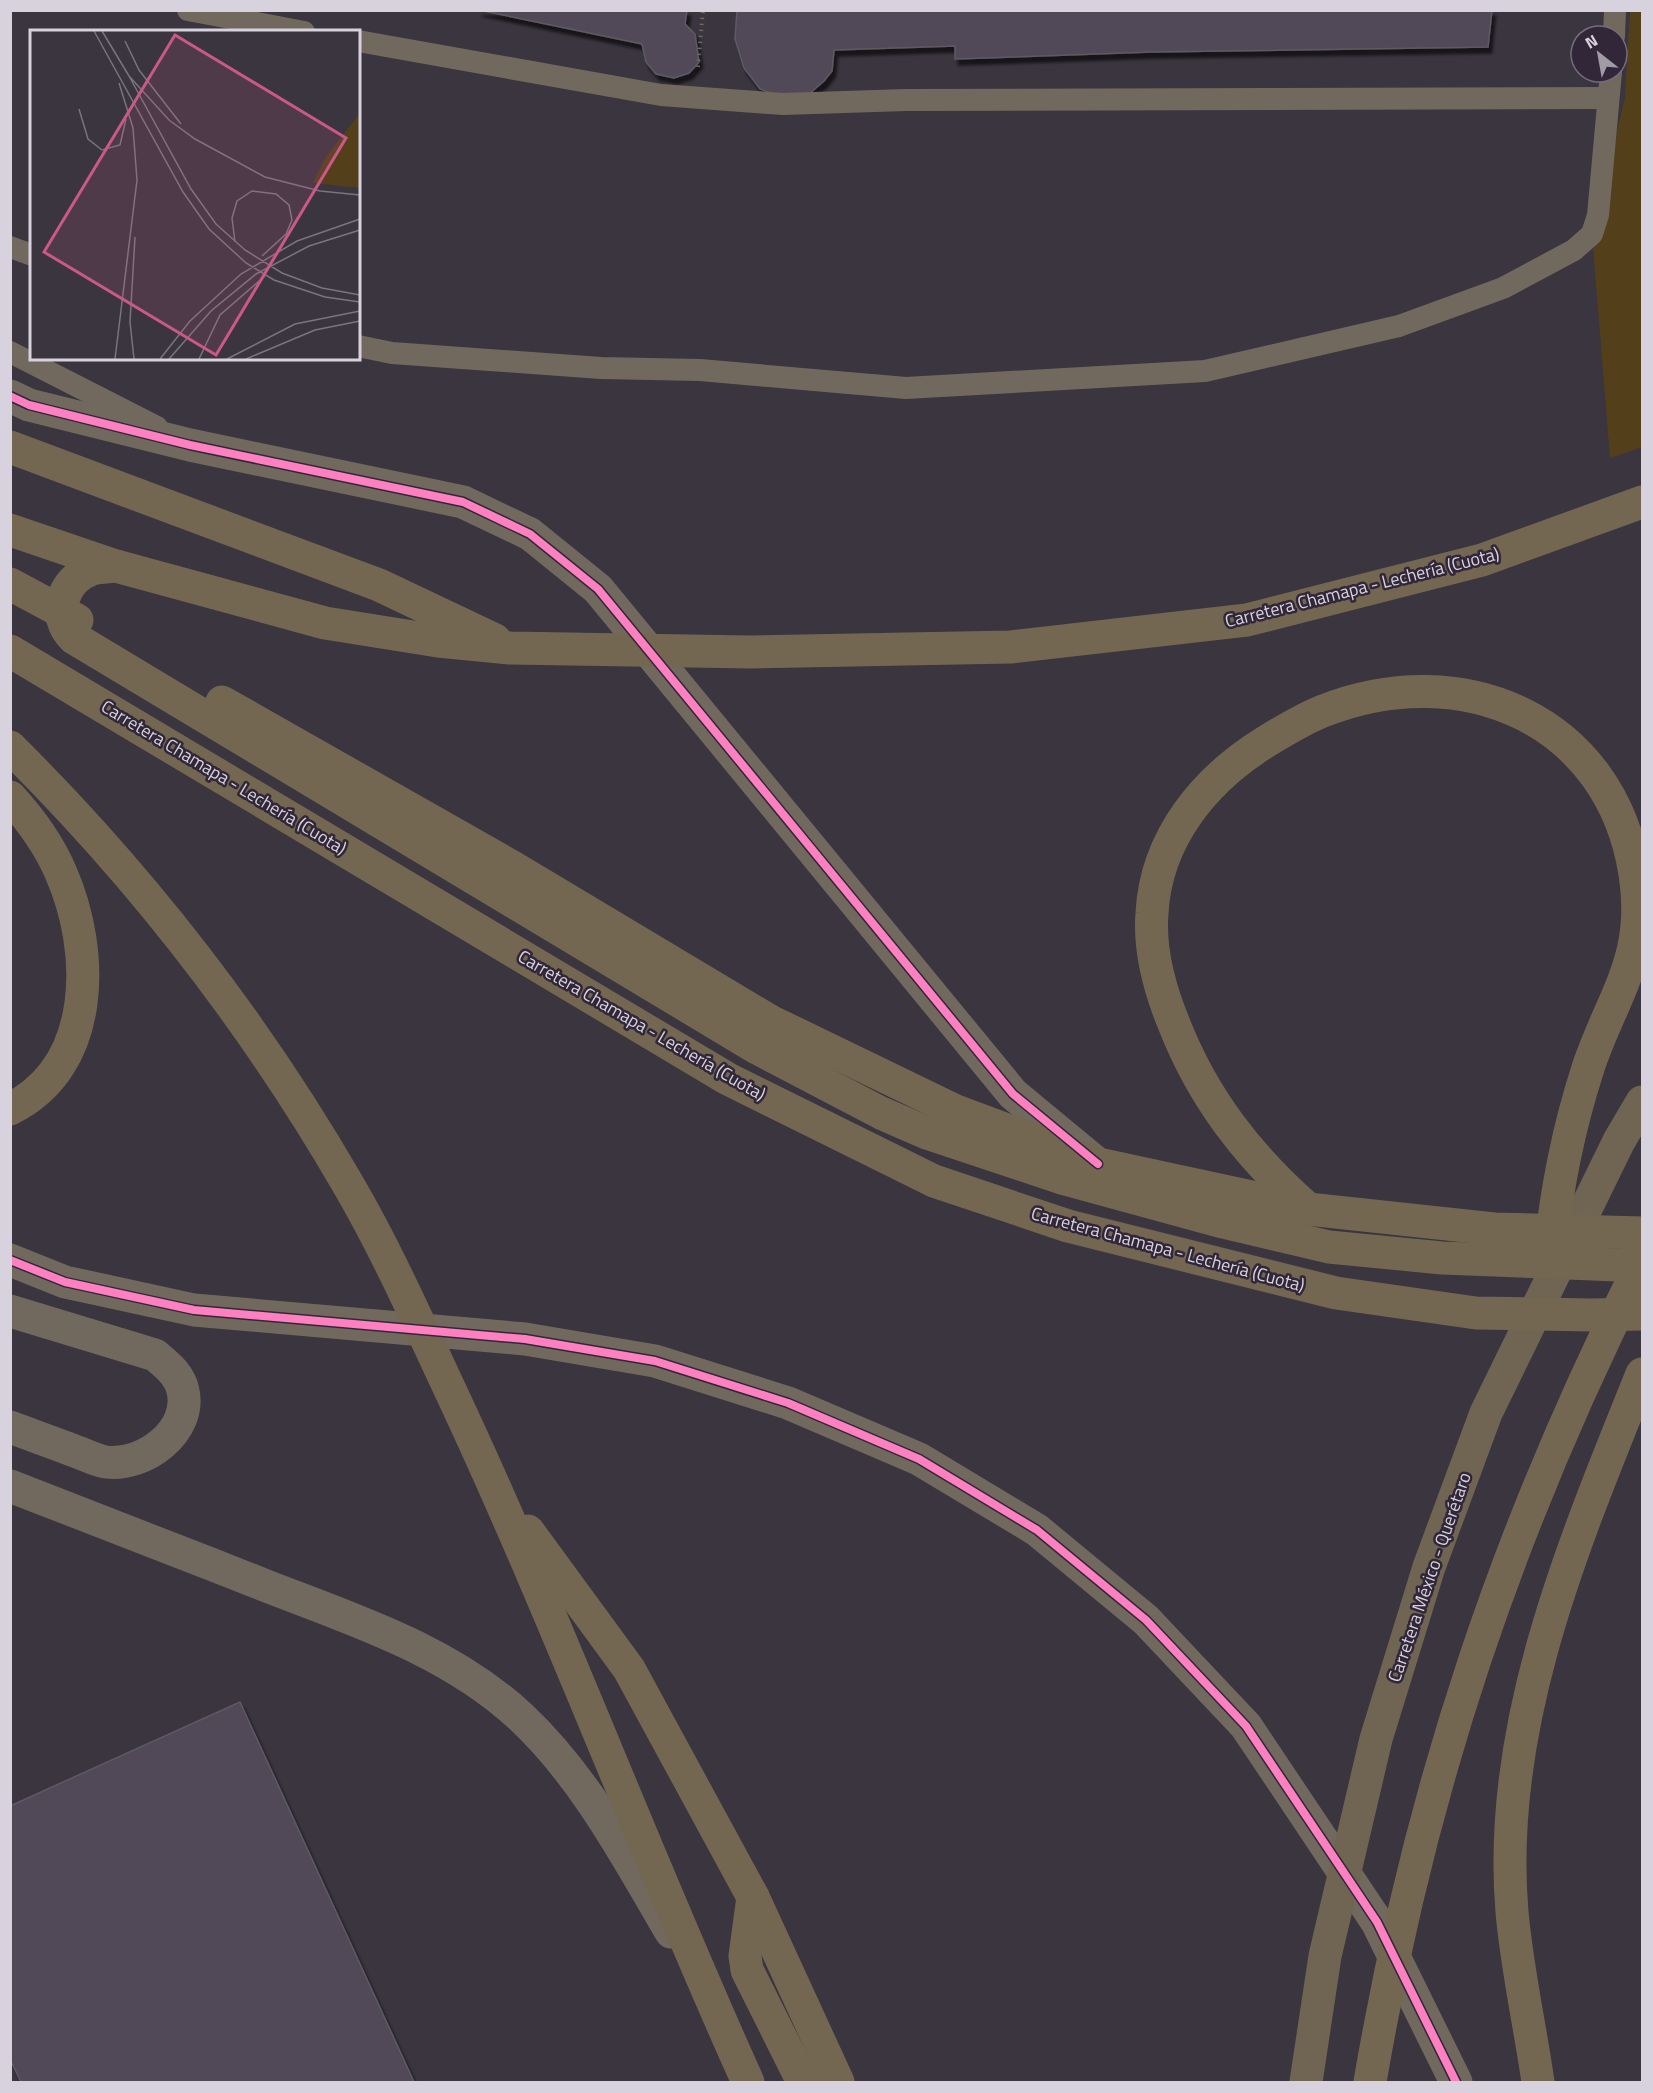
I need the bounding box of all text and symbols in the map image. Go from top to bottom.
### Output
north arrow [1569,24,1629,84]
text: N [1580,28,1602,54]
inset map [30,30,360,360]
street label: Carretera Chamapa - Lechería (Cuota) [1222,540,1502,634]
street label: Carretera Chamapa - Lechería (Cuota) [96,693,352,861]
street label: Carretera Chamapa - Lechería (Cuota) [513,943,771,1107]
street label: Carretera Chamapa - Lechería (Cuota) [1028,1199,1308,1299]
street label: Carretera México - Querétaro [1380,1468,1478,1686]

